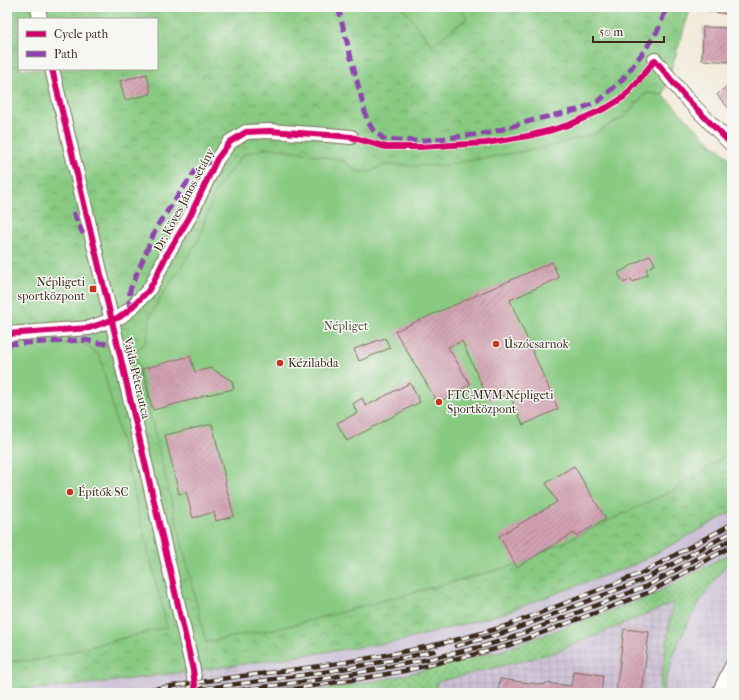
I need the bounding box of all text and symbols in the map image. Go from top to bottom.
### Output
legend [18,18,158,70]
scale bar [593,18,664,44]
text: 50 m [599,25,623,39]
text: Cycle path [54,27,109,41]
text: Path [54,47,78,61]
street label: Dr. Köves János sétány [151,145,217,254]
place label: Népligeti sportközpont [18,275,86,303]
marker: Népligeti sportközpont [88,284,98,294]
park label: Népliget [324,319,369,333]
street label: Vajda Péter utca [121,335,153,420]
place label: Úszócsarnok [504,336,569,351]
marker: Úszócsarnok [491,339,501,349]
place label: Kézilabda [288,356,339,370]
marker: Kézilabda [275,358,285,368]
place label: FTC-MVM Népligeti Sportközpont [447,388,554,416]
marker: FTC-MVM Népligeti Sportközpont [434,397,444,407]
place label: Építők SC [78,484,129,499]
marker: Építők SC [65,487,75,497]

